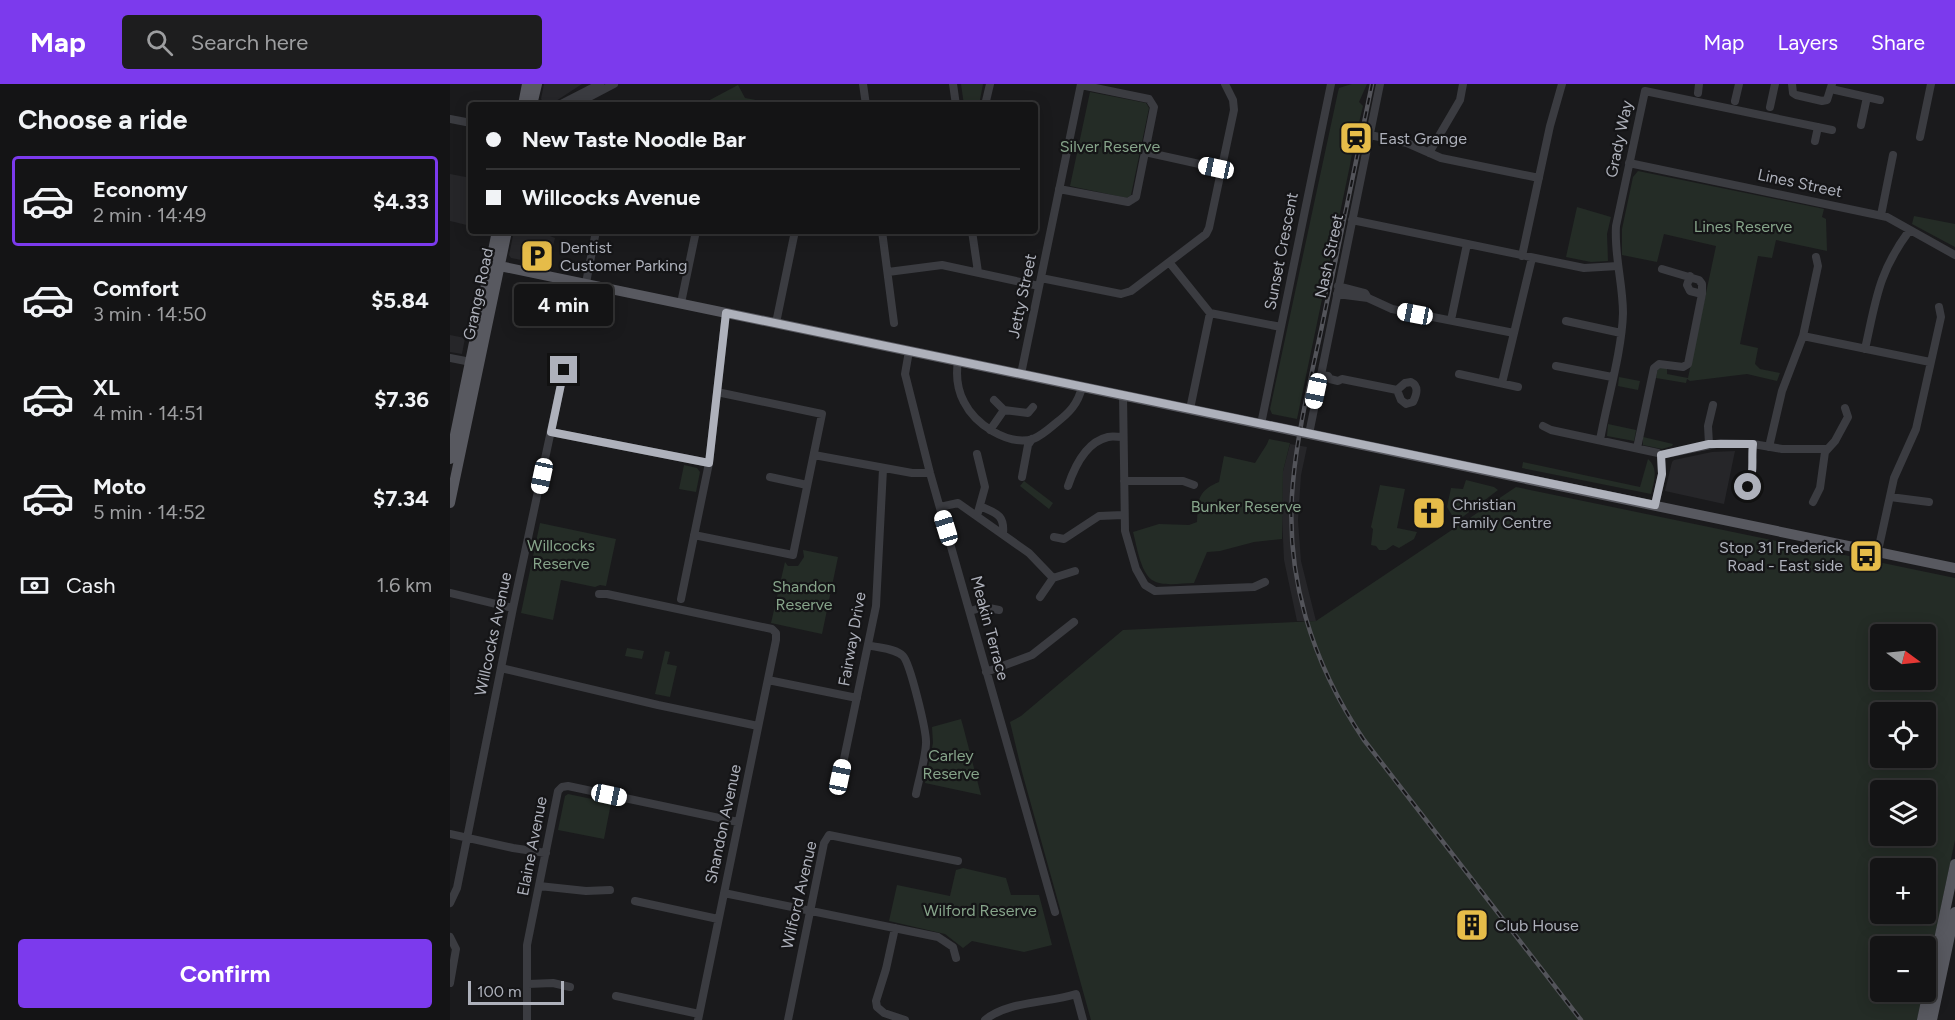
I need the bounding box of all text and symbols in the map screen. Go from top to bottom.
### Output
search box [122,15,542,69]
text: Map [30,25,86,59]
icon: search [143,26,176,59]
text: Search here [191,29,308,56]
text: Map [1704,30,1744,55]
text: Layers [1777,30,1838,55]
text: Share [1871,30,1925,55]
street label: Grady Way [1602,98,1637,179]
text: Choose a ride [18,103,187,136]
station icon: East Grange [1338,120,1374,156]
text: New Taste Noodle Bar [522,126,746,153]
place label: East Grange [1379,129,1467,148]
park label: Silver Reserve [1060,137,1161,156]
car [1197,155,1235,181]
street label: Lines Street [1756,165,1844,201]
icon: car [21,174,75,228]
text: Economy [93,176,188,203]
text: Willcocks Avenue [522,184,700,211]
text: $4.33 [373,188,429,215]
street label: Sunset Crescent [1260,191,1302,311]
text: 2 min · 14:49 [93,203,206,227]
street label: Nash Street [1311,212,1347,300]
park label: Lines Reserve [1694,217,1792,236]
parking icon: Dentist Customer Parking [519,238,555,274]
place label: Dentist Customer Parking [560,238,687,275]
street label: Grange Road [459,246,497,342]
street label: Jetty Street [1004,252,1040,340]
icon: car [21,273,75,327]
text: Comfort [93,275,179,302]
callout: 4 min [514,283,614,325]
text: $5.84 [371,287,429,314]
text: 4 min [538,293,589,317]
text: 3 min · 14:50 [93,302,207,326]
car [1396,302,1434,326]
route end [550,356,577,383]
icon: car [21,372,75,426]
car [1303,372,1329,410]
text: XL [93,374,120,401]
text: $7.36 [374,386,429,413]
text: 4 min · 14:51 [93,401,204,425]
car [529,457,555,495]
icon: car [21,471,75,525]
text: Moto [93,473,146,500]
route start [1734,473,1761,500]
text: $7.34 [373,485,429,512]
church icon: Christian Family Centre [1411,495,1447,531]
place label: Christian Family Centre [1452,495,1552,532]
park label: Bunker Reserve [1191,497,1302,516]
text: 5 min · 14:52 [93,500,206,524]
car [932,508,960,548]
park label: Willcocks Reserve [527,536,595,573]
place label: Stop 31 Frederick Road - East side [1719,538,1843,575]
bus stop icon: Stop 31 Frederick Road - East side [1848,538,1884,574]
icon: cash [18,569,51,602]
street label: Willcocks Avenue [471,570,515,698]
text: Cash [66,572,116,599]
text: 1.6 km [377,573,432,597]
street label: Meakin Terrace [967,574,1013,683]
park label: Shandon Reserve [772,577,836,614]
street label: Fairway Drive [834,590,870,688]
north arrow [1870,624,1936,690]
map controls [1870,624,1936,1002]
button: locate [1870,702,1936,768]
park label: Carley Reserve [922,746,980,783]
car [827,758,853,796]
street label: Shandon Avenue [701,762,745,885]
button: layers [1870,780,1936,846]
car [590,782,628,808]
street label: Elaine Avenue [513,795,551,897]
street label: Wilford Avenue [777,839,821,951]
button: + [1870,858,1936,924]
park label: Wilford Reserve [923,901,1037,920]
building icon: Club House [1454,907,1490,943]
place label: Club House [1495,916,1579,935]
button: − [1870,936,1936,1002]
button: Confirm [18,939,432,1008]
scale bar [468,978,564,1006]
text: 100 m [477,982,522,1001]

